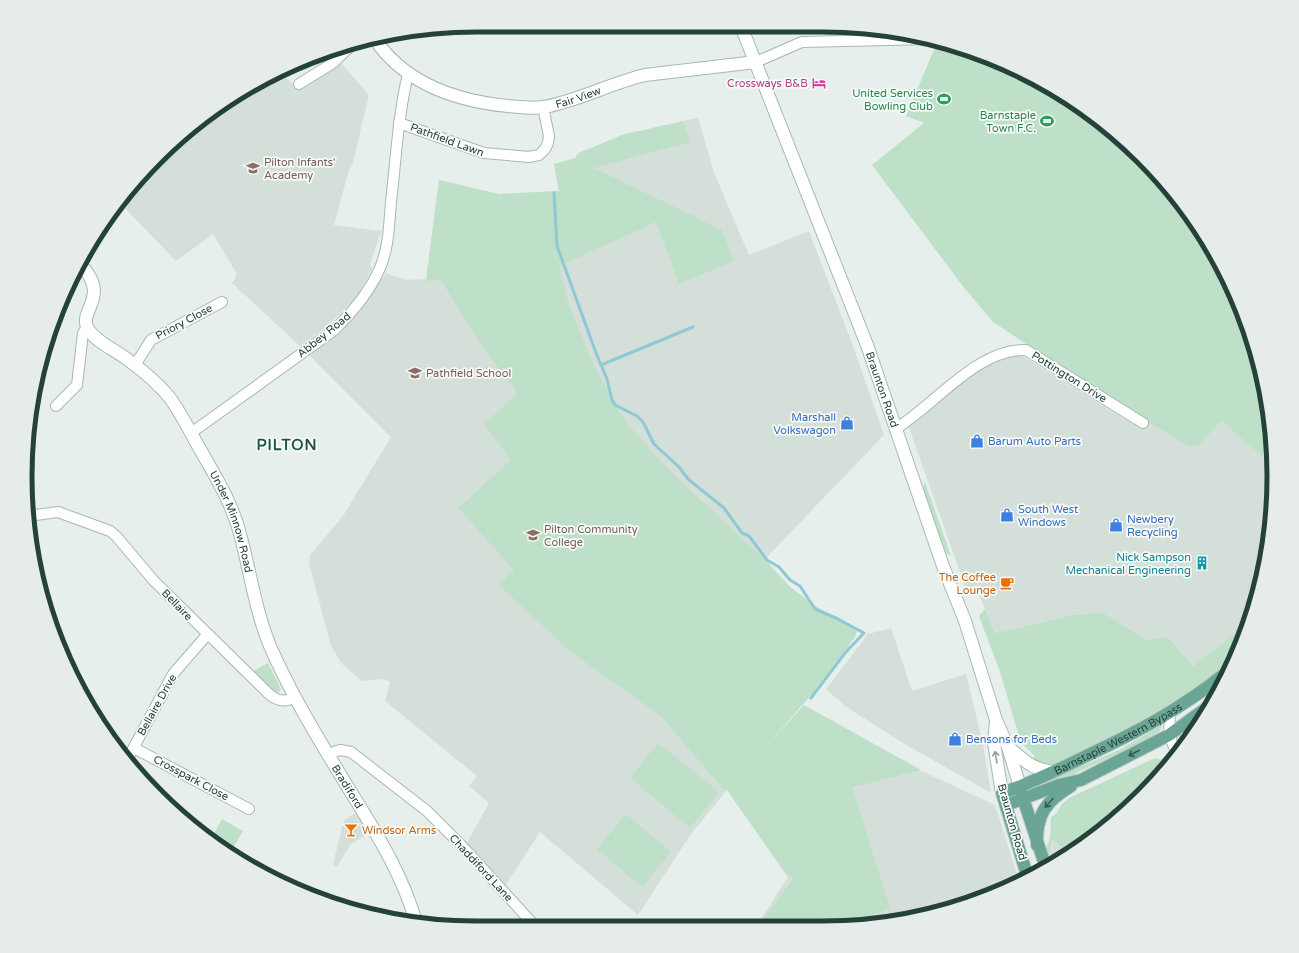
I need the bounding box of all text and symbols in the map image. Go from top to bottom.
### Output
hotel icon: Crossways B&B [811,75,827,91]
place label: Crossways B&B [727,77,808,90]
street label: Fair View [554,83,603,111]
place label: United Services Bowling Club [852,87,933,113]
sports icon: United Services Bowling Club [936,91,952,107]
place label: Barnstaple Town F.C. [980,109,1036,135]
sports icon: Barnstaple Town F.C. [1039,113,1055,129]
street label: Pathfield Lawn [408,121,486,159]
place label: Pilton Infants' Academy [264,156,335,182]
school or university icon: Pilton Infants' Academy [245,160,261,176]
street label: Priory Close [153,302,215,342]
street label: Abbey Road [295,310,353,360]
street label: Pottington Drive [1029,349,1109,405]
street label: Braunton Road [863,350,901,429]
school or university icon: Pathfield School [407,365,423,381]
place label: Pathfield School [426,367,511,380]
place label: Marshall Volkswagon [773,411,836,437]
shop icon: Marshall Volkswagon [839,415,855,431]
shop icon: Barum Auto Parts [969,433,985,449]
place label: Barum Auto Parts [988,435,1081,448]
district label: PILTON [257,436,317,454]
street label: Under Minnow Road [207,468,256,574]
place label: South West Windows [1018,503,1078,529]
shop icon: South West Windows [999,507,1015,523]
place label: Newbery Recycling [1127,513,1178,539]
shop icon: Newbery Recycling [1108,517,1124,533]
place label: Pilton Community College [544,523,638,549]
school or university icon: Pilton Community College [525,527,541,543]
place label: Nick Sampson Mechanical Engineering [1065,551,1191,577]
building icon: Nick Sampson Mechanical Engineering [1194,555,1210,571]
place label: The Coffee Lounge [939,571,996,597]
cafe icon: The Coffee Lounge [999,575,1015,591]
street label: Bellaire [159,587,195,623]
street label: Bellaire Drive [135,672,179,738]
street label: Barnstaple Western Bypass [1052,700,1184,777]
shop icon: Bensons for Beds [947,731,963,747]
place label: Bensons for Beds [966,733,1057,746]
one-way arrow [1128,750,1140,757]
one-way arrow [992,751,1000,764]
street label: Crosspark Close [151,753,231,803]
street label: Bradiford [329,762,366,811]
street label: Braunton Road [995,782,1029,862]
one-way arrow [1045,797,1054,807]
bar icon: Windsor Arms [343,822,359,838]
place label: Windsor Arms [362,824,436,837]
street label: Chaddiford Lane [447,832,515,904]

